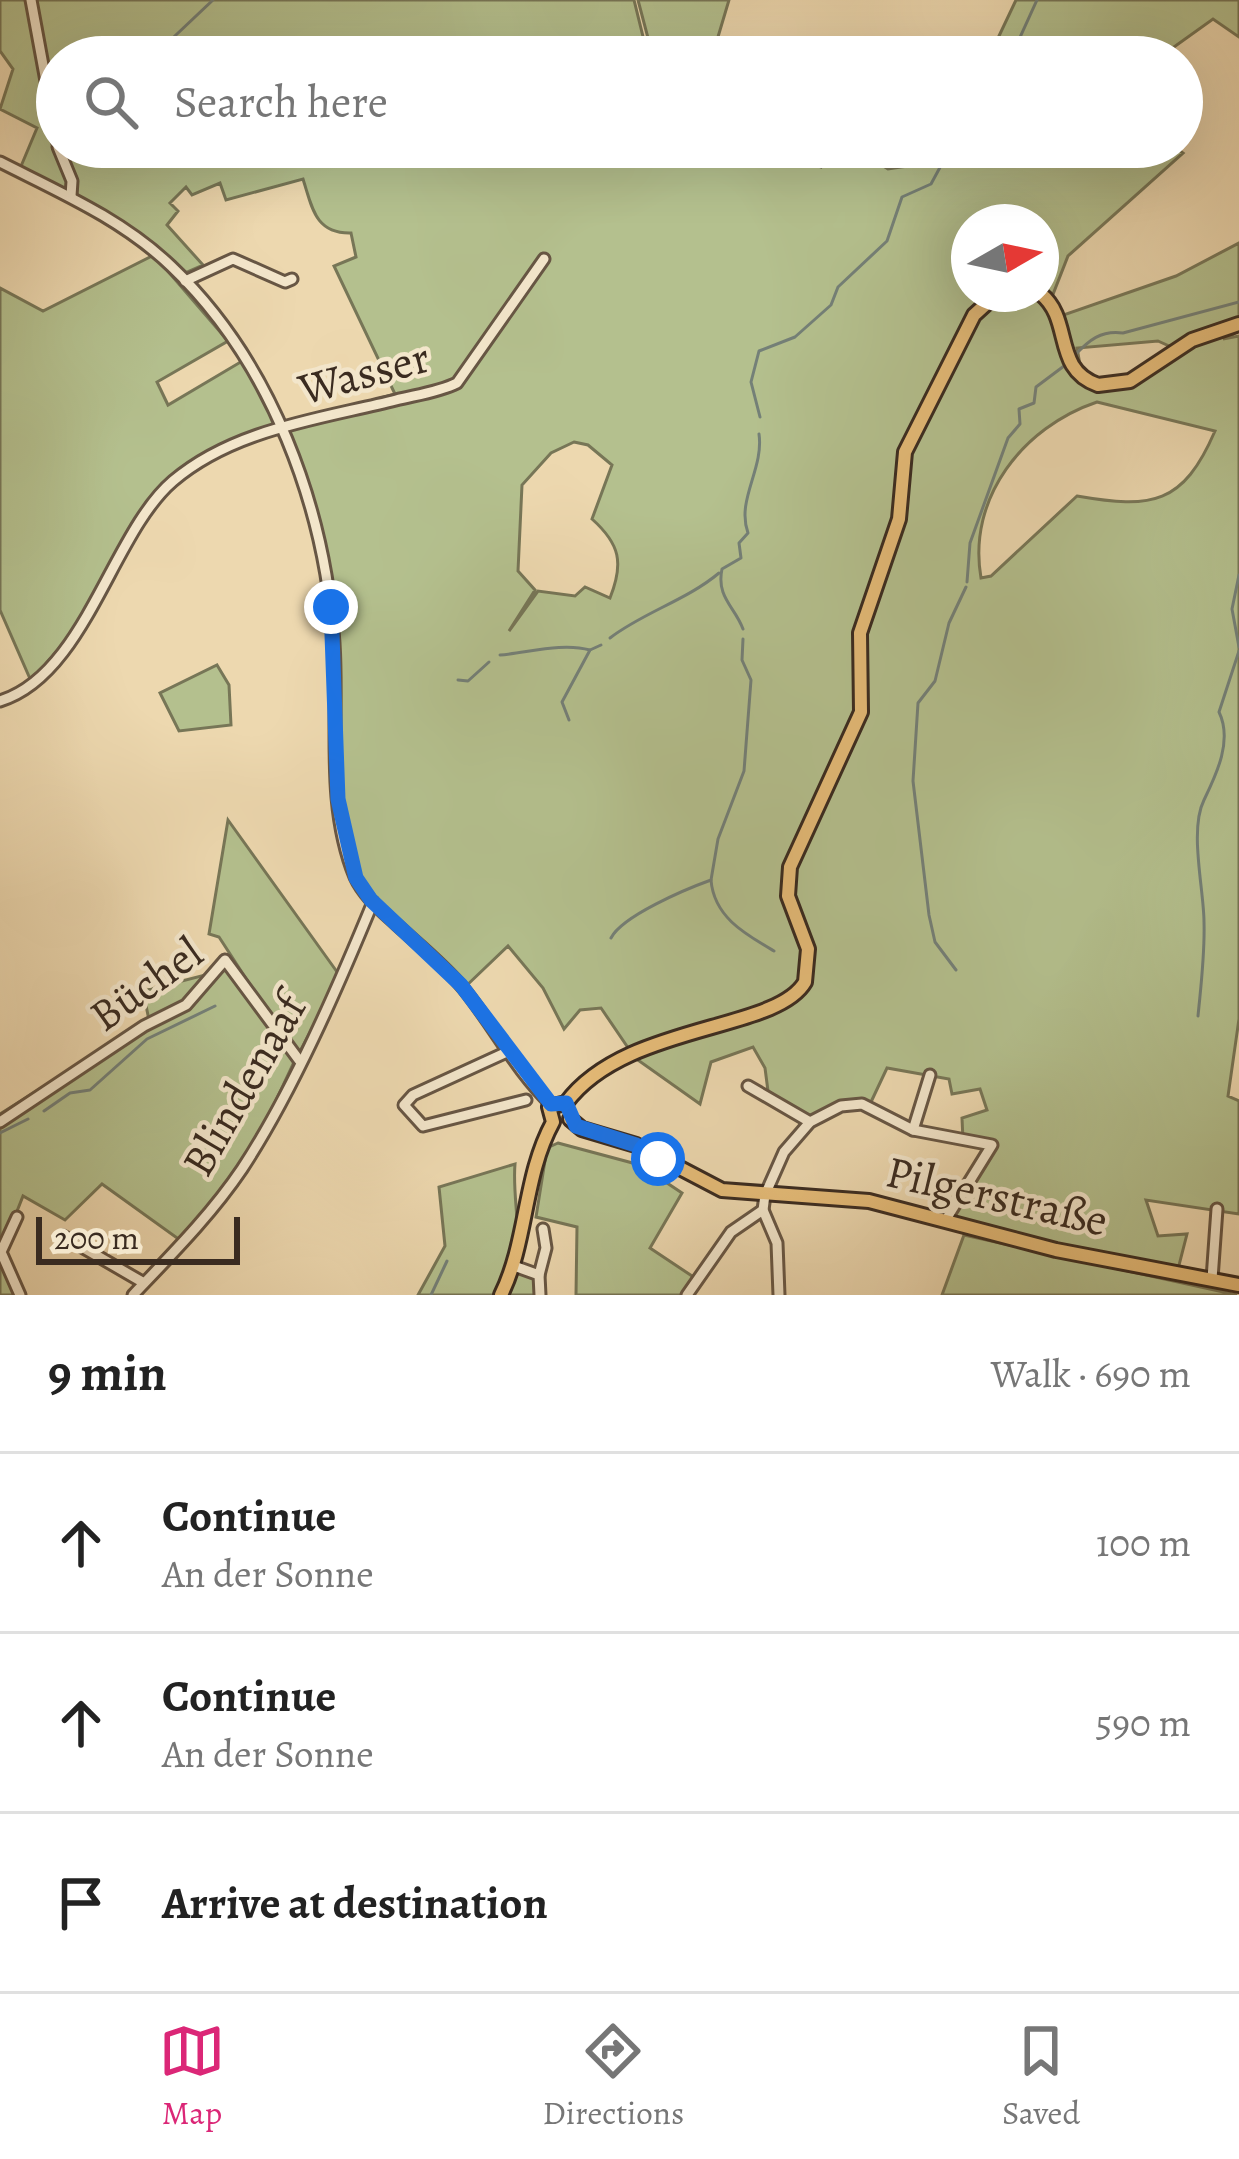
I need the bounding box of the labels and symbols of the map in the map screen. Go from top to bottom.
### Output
north arrow [951,204,1059,312]
street label: Wasser [291,326,436,420]
route end [304,580,358,634]
street label: Büchel [77,922,215,1046]
street label: Blindenaaf [167,977,324,1188]
route start [631,1132,685,1186]
street label: Pilgerstraße [880,1140,1114,1252]
scale bar [36,1211,240,1264]

